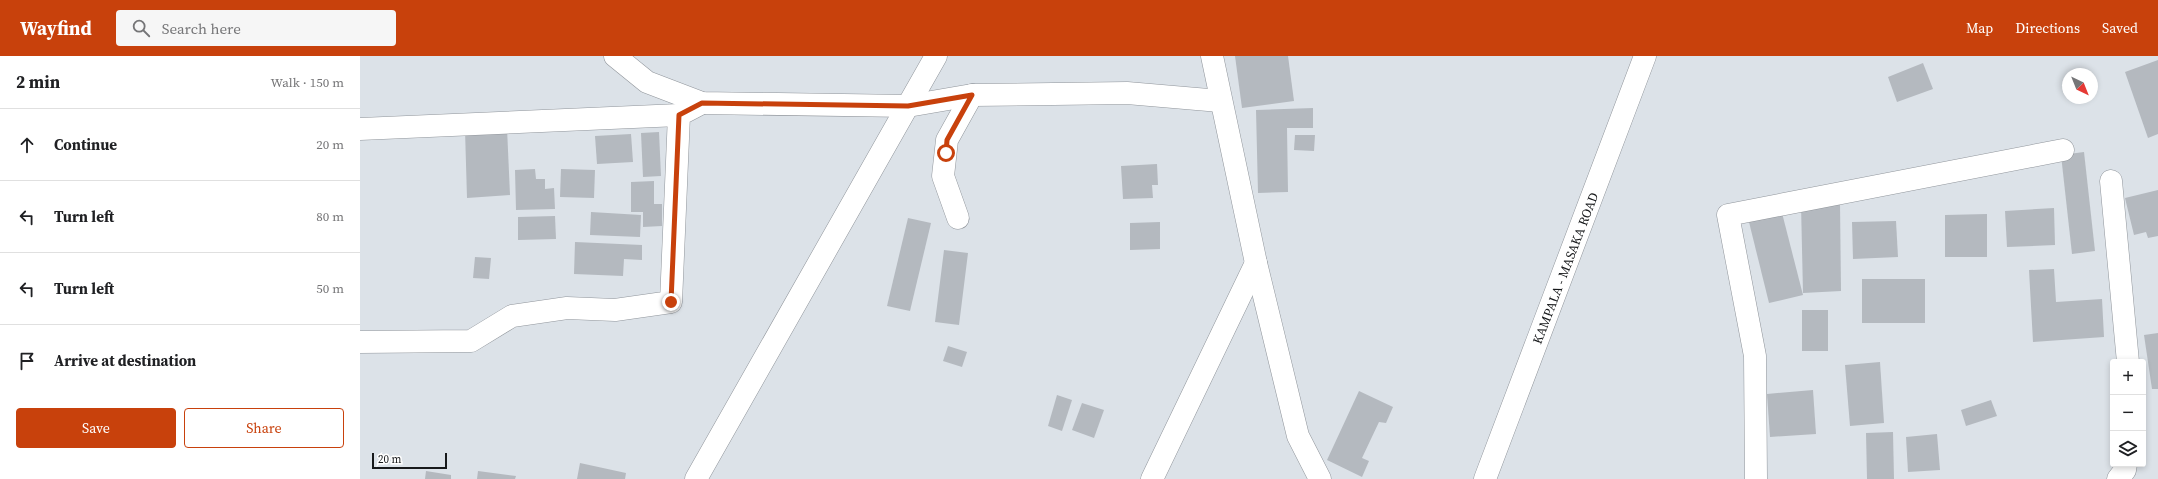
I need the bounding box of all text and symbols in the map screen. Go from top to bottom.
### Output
search box [116,10,396,46]
text: Wayfind [20,15,92,41]
icon: search [130,17,152,39]
text: Search here [162,18,241,39]
text: Map [1966,18,1993,38]
text: Directions [2015,18,2080,38]
text: Saved [2102,18,2138,38]
north arrow [2062,68,2098,104]
text: 2 min [16,70,60,94]
text: Walk · 150 m [271,74,344,91]
icon: ahead [16,134,38,156]
text: Continue [54,134,117,155]
text: 20 m [316,136,344,153]
route start [937,144,955,162]
street label: KAMPALA - MASAKA ROAD [1529,190,1602,346]
icon: left [16,206,38,228]
text: Turn left [54,206,114,227]
text: 80 m [316,208,344,225]
icon: left [16,278,38,300]
text: Turn left [54,278,114,299]
text: 50 m [316,280,344,297]
route end [662,293,680,311]
icon: arrive [16,350,38,372]
text: Arrive at destination [54,350,196,371]
map controls [2110,359,2146,467]
button: + [2110,359,2146,395]
button: − [2110,395,2146,431]
button: Save [16,408,176,448]
button: Share [184,408,344,448]
button: layers [2110,431,2146,467]
scale bar [372,451,447,470]
text: 20 m [378,452,401,467]

